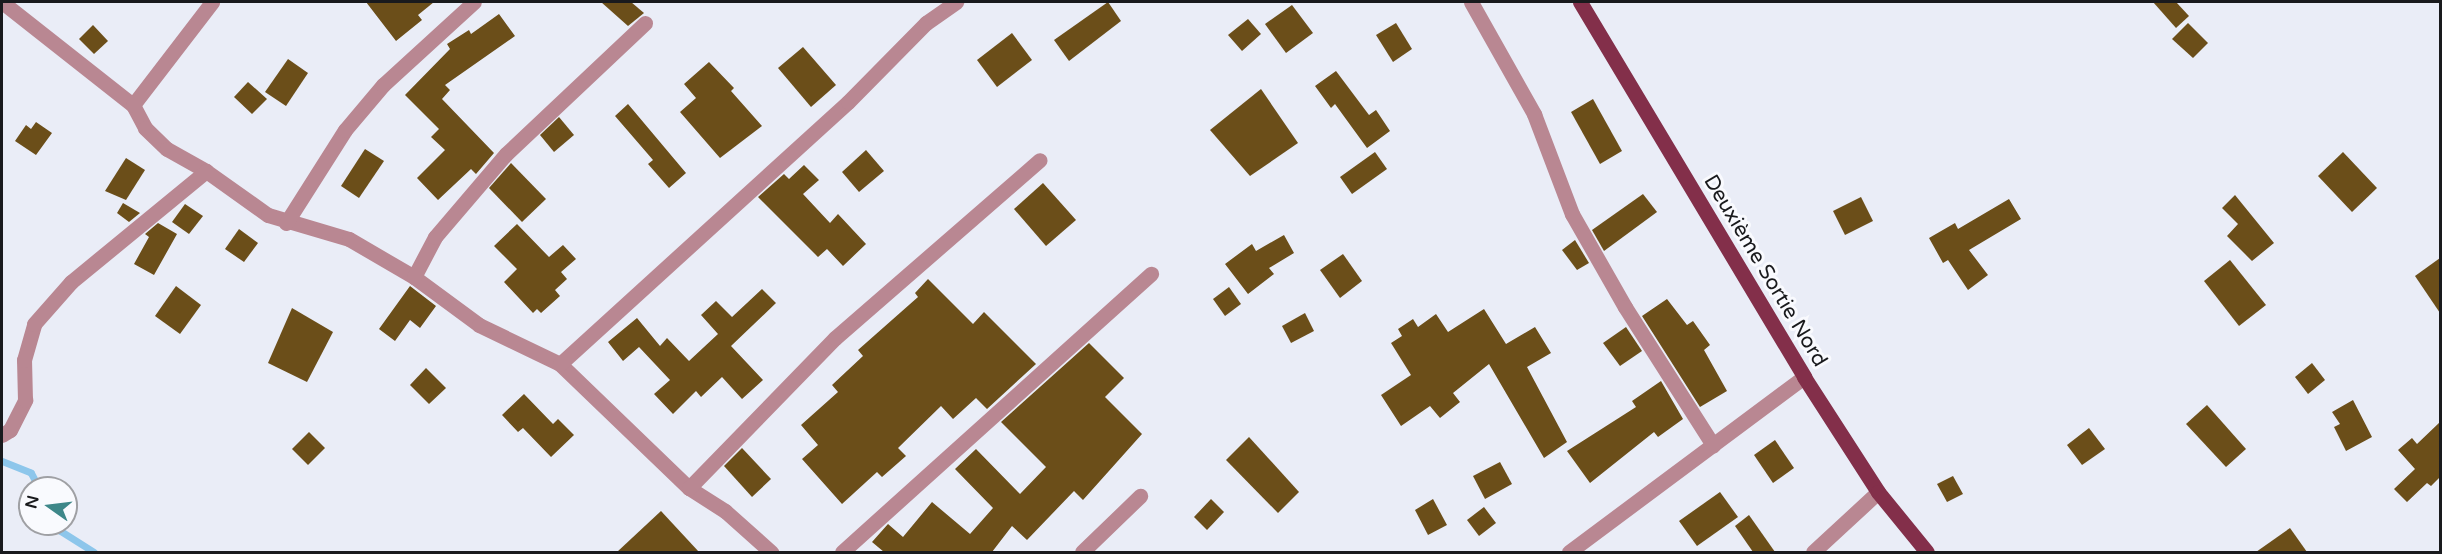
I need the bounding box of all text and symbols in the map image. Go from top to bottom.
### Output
street label: Deuxième Sortie Nord [1698,170,1832,372]
north arrow [18,476,78,536]
text: N [21,493,44,511]

